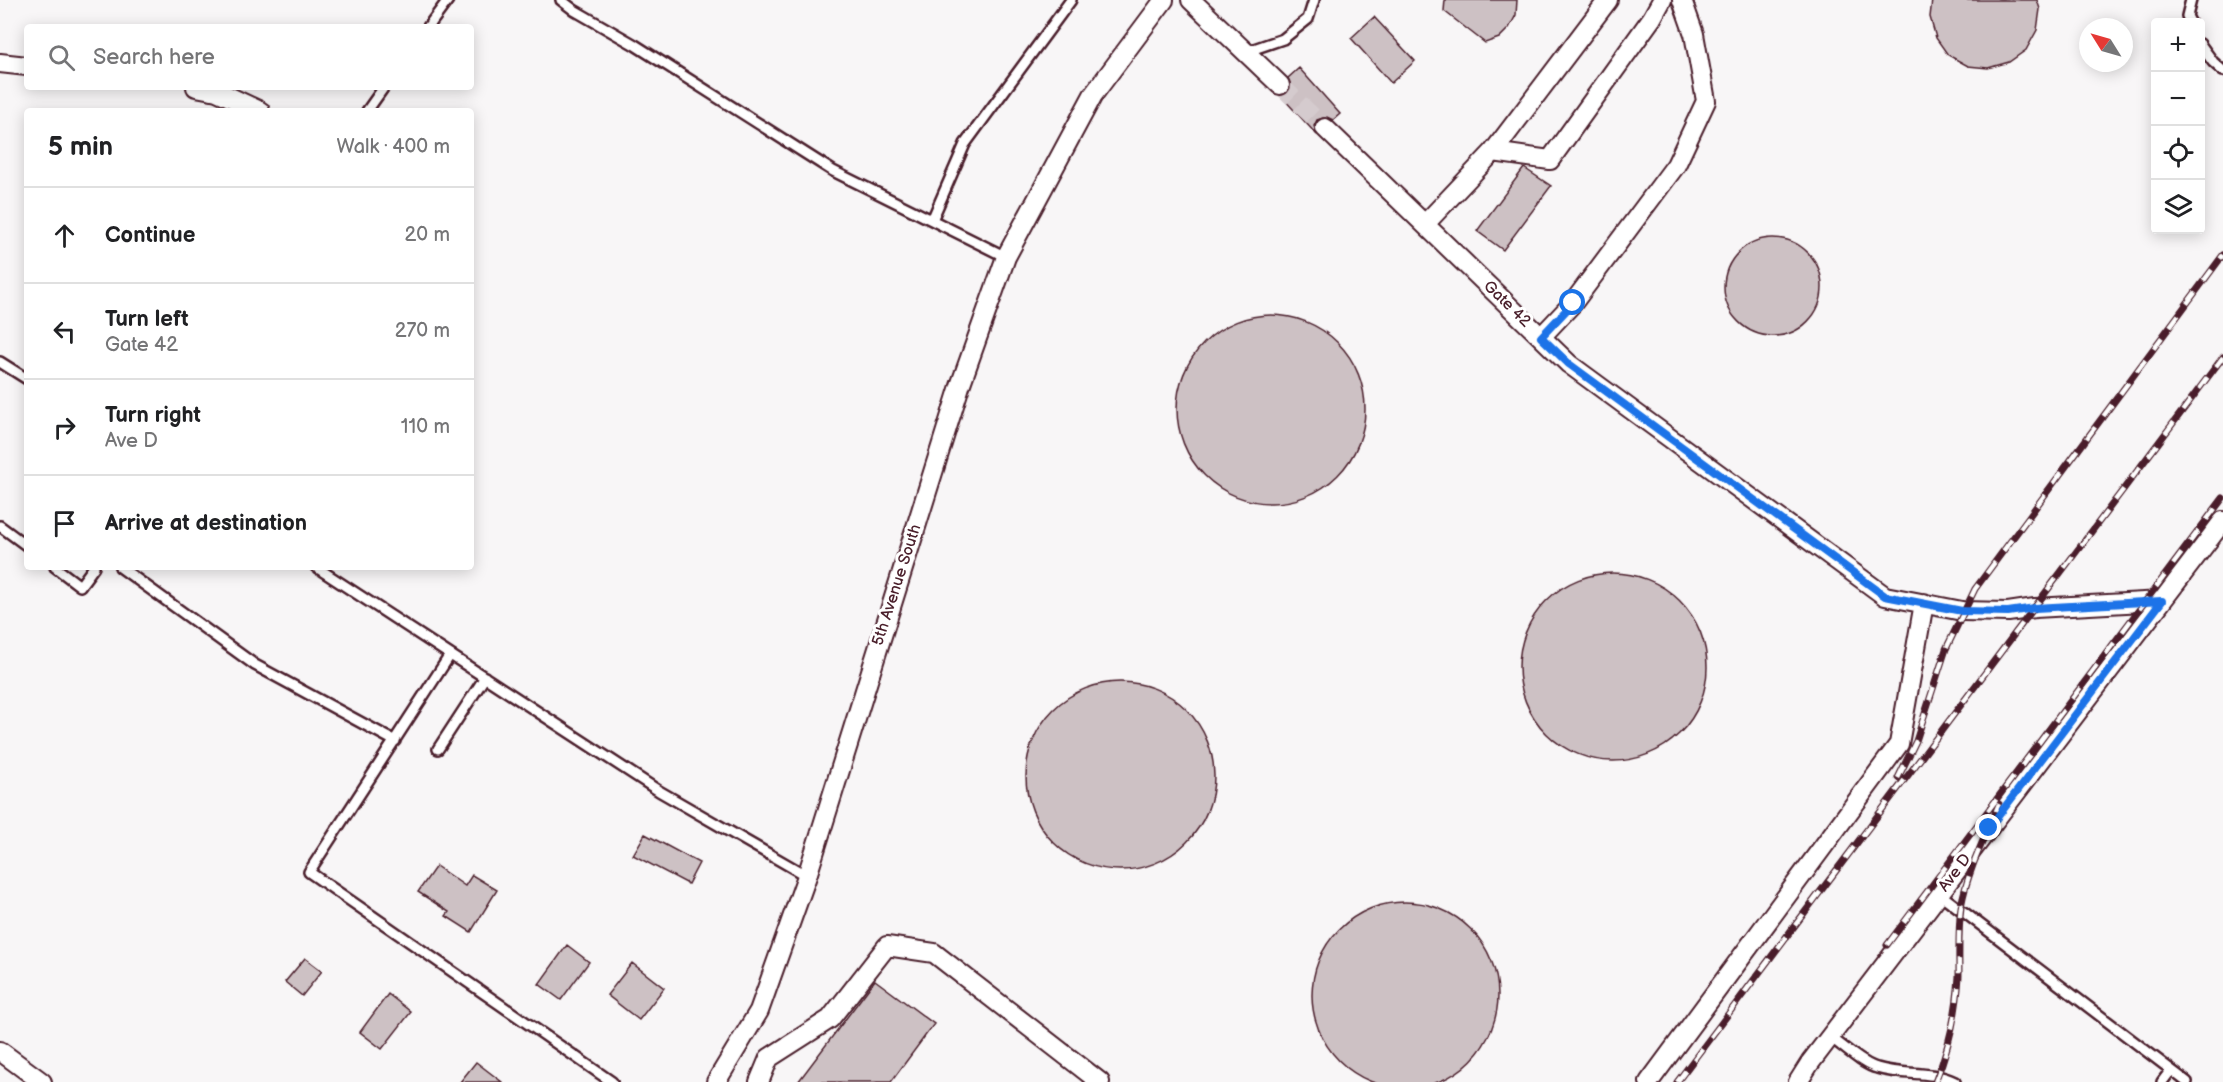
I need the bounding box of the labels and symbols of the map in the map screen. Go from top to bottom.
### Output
north arrow [2079,18,2133,72]
street label: Gate 42 [1479,277,1535,332]
route start [1559,289,1585,315]
street label: 5th Avenue South [868,522,926,648]
route end [1975,814,2001,840]
street label: Ave D [1935,850,1975,896]

